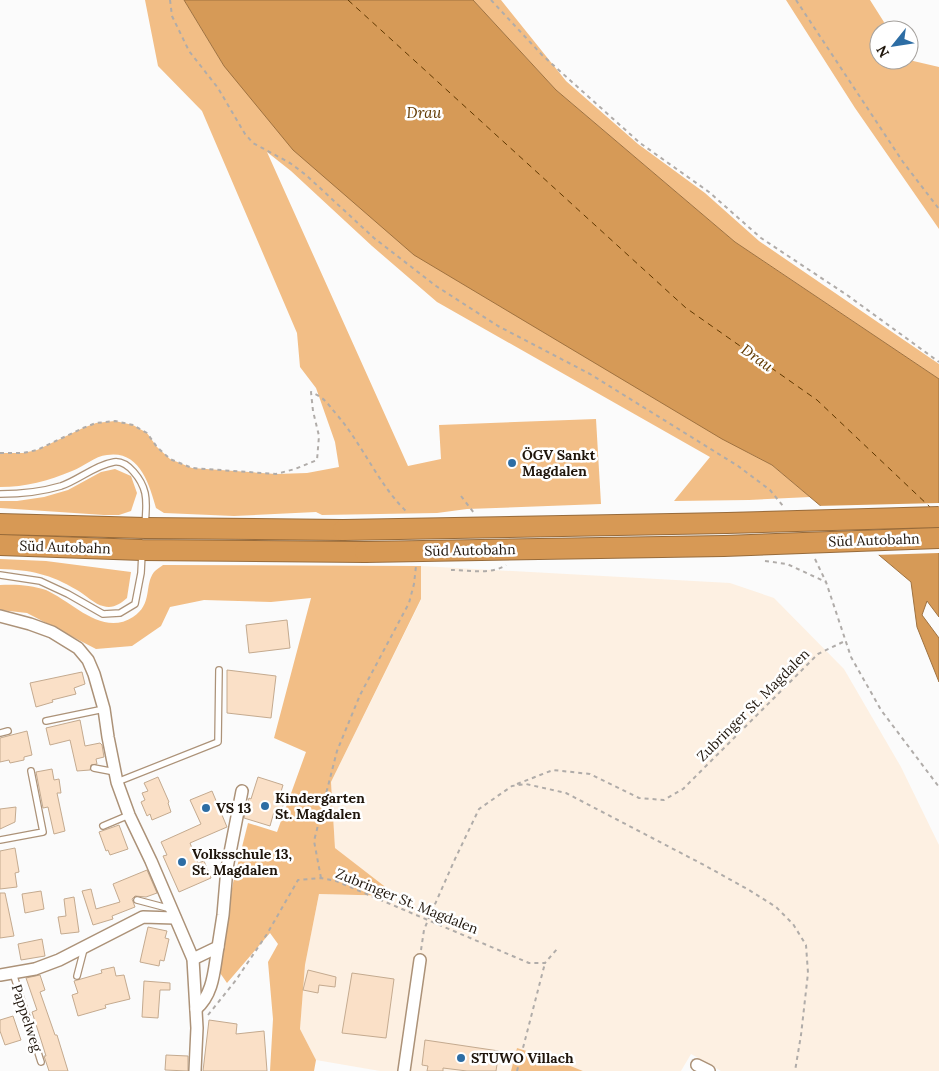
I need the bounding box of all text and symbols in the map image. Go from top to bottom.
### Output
north arrow [869,20,919,70]
text: N [872,42,893,61]
water label: Drau [407,103,441,122]
water label: Drau [738,340,777,375]
place label: ÖGV Sankt Magdalen [522,446,596,480]
marker: ÖGV Sankt Magdalen [506,457,518,469]
street label: Süd Autobahn [828,529,920,551]
street label: Süd Autobahn [19,536,111,558]
street label: Süd Autobahn [424,540,516,560]
street label: Zubringer St. Magdalen [693,644,814,765]
place label: Kindergarten St. Magdalen [275,789,365,823]
place label: VS 13 [216,799,252,817]
marker: Kindergarten St. Magdalen [259,800,271,812]
marker: VS 13 [200,802,212,814]
place label: Volksschule 13, St. Magdalen [192,845,292,879]
marker: Volksschule 13, St. Magdalen [176,856,188,868]
street label: Zubringer St. Magdalen [333,864,481,938]
street label: Pappelweg [8,982,46,1054]
place label: STUWO Villach [471,1049,574,1067]
marker: STUWO Villach [455,1052,467,1064]

